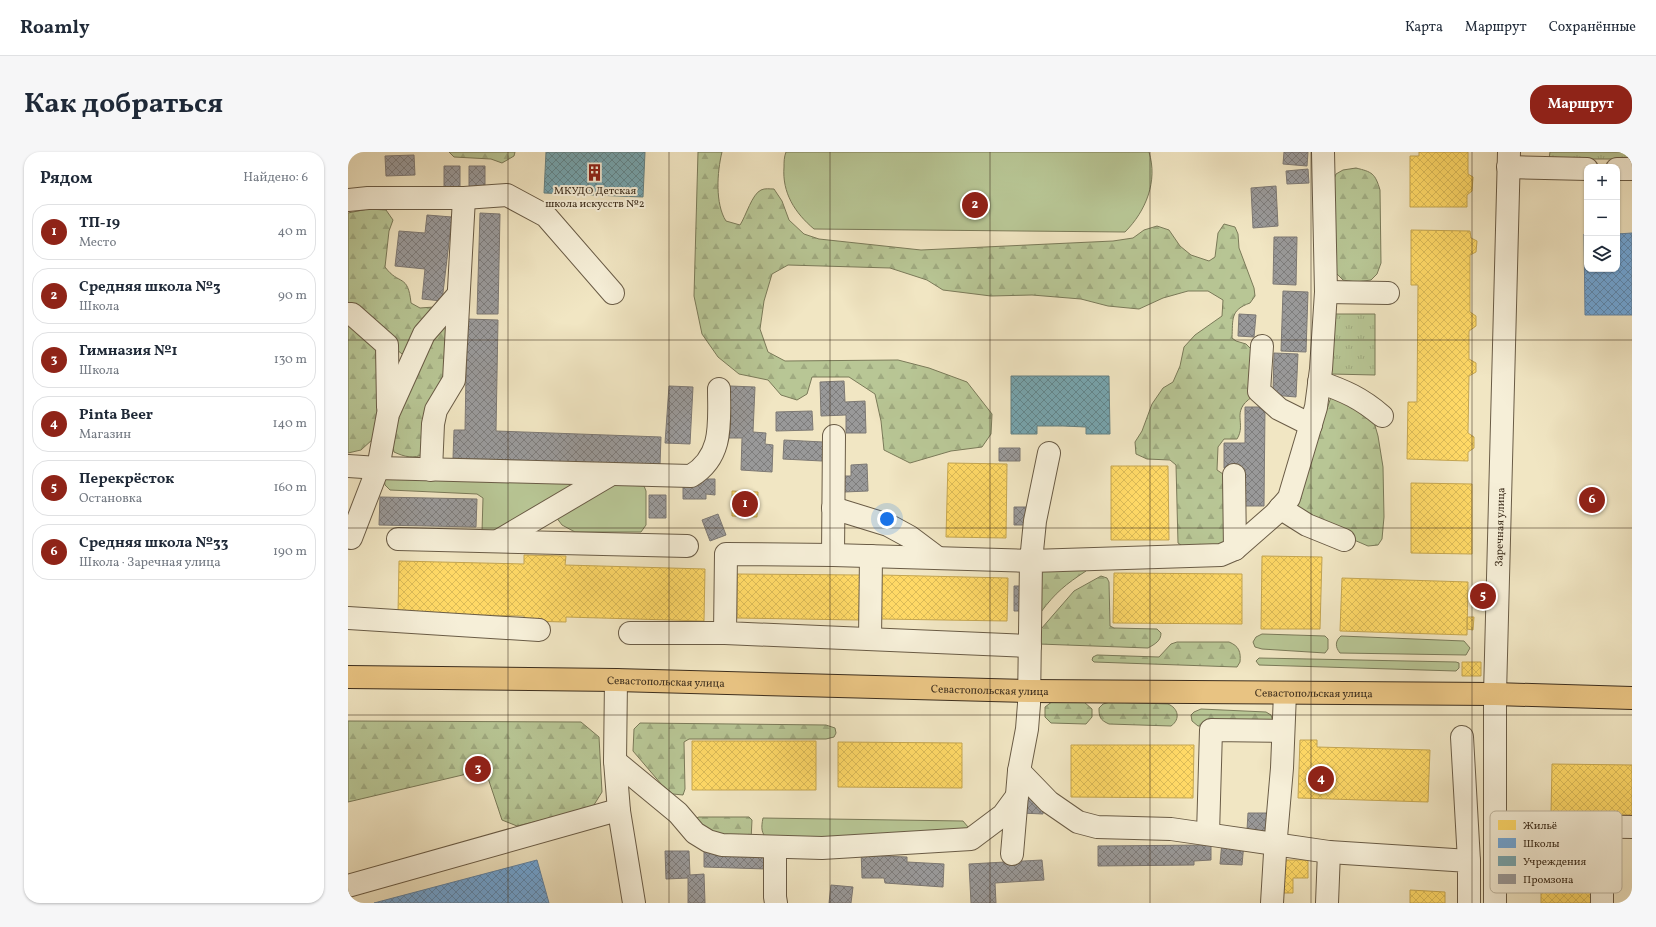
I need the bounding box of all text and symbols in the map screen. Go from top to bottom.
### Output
text: Roamly [20,15,90,41]
text: Карта [1405,18,1443,37]
text: Маршрут [1465,18,1527,37]
text: Сохранённые [1549,18,1636,37]
text: Как добраться [24,85,223,124]
button: Маршрут [1530,85,1632,124]
building icon: МКУДО Детская школа искусств №2 [585,162,605,182]
map controls [1584,164,1620,272]
button: + [1584,164,1620,200]
text: Рядом [40,167,93,190]
text: Найдено: 6 [243,169,308,187]
place label: МКУДО Детская школа искусств №2 [545,184,645,212]
pin: 2 [962,190,988,220]
button: − [1584,200,1620,236]
text: ТП-19 [79,213,120,234]
text: 1 [51,223,57,241]
text: 40 m [278,223,307,241]
text: Место [79,234,116,252]
button: layers [1584,236,1620,272]
text: Средняя школа №3 [79,277,221,298]
text: 2 [51,287,57,305]
text: 90 m [278,287,307,305]
text: Школа [79,298,119,316]
text: Гимназия №1 [79,341,178,362]
text: 3 [51,351,57,369]
text: 130 m [274,351,307,369]
text: Школа [79,362,119,380]
text: Pinta Beer [79,405,153,426]
text: 4 [50,415,58,433]
text: 140 m [273,415,307,433]
text: Магазин [79,426,131,444]
text: Перекрёсток [79,469,174,490]
text: 5 [51,479,57,497]
text: 160 m [273,479,307,497]
pin: 6 [1579,485,1605,515]
street label: Заречная улица [1492,487,1509,567]
pin: 1 [732,489,758,519]
text: Остановка [79,490,142,508]
your location [877,509,897,529]
text: Средняя школа №33 [79,533,228,554]
text: 6 [50,543,58,561]
text: 190 m [273,543,307,561]
text: Школа · Заречная улица [79,554,221,572]
pin: 5 [1470,581,1496,611]
street label: Севастопольская улица [607,674,726,692]
street label: Севастопольская улица [931,682,1049,700]
street label: Севастопольская улица [1255,686,1373,702]
pin: 3 [465,754,491,784]
pin: 4 [1308,764,1334,794]
legend [1490,811,1622,893]
text: Жильё [1523,819,1557,834]
text: Школы [1523,837,1560,852]
text: Учреждения [1523,855,1586,870]
text: Промзона [1523,873,1574,888]

